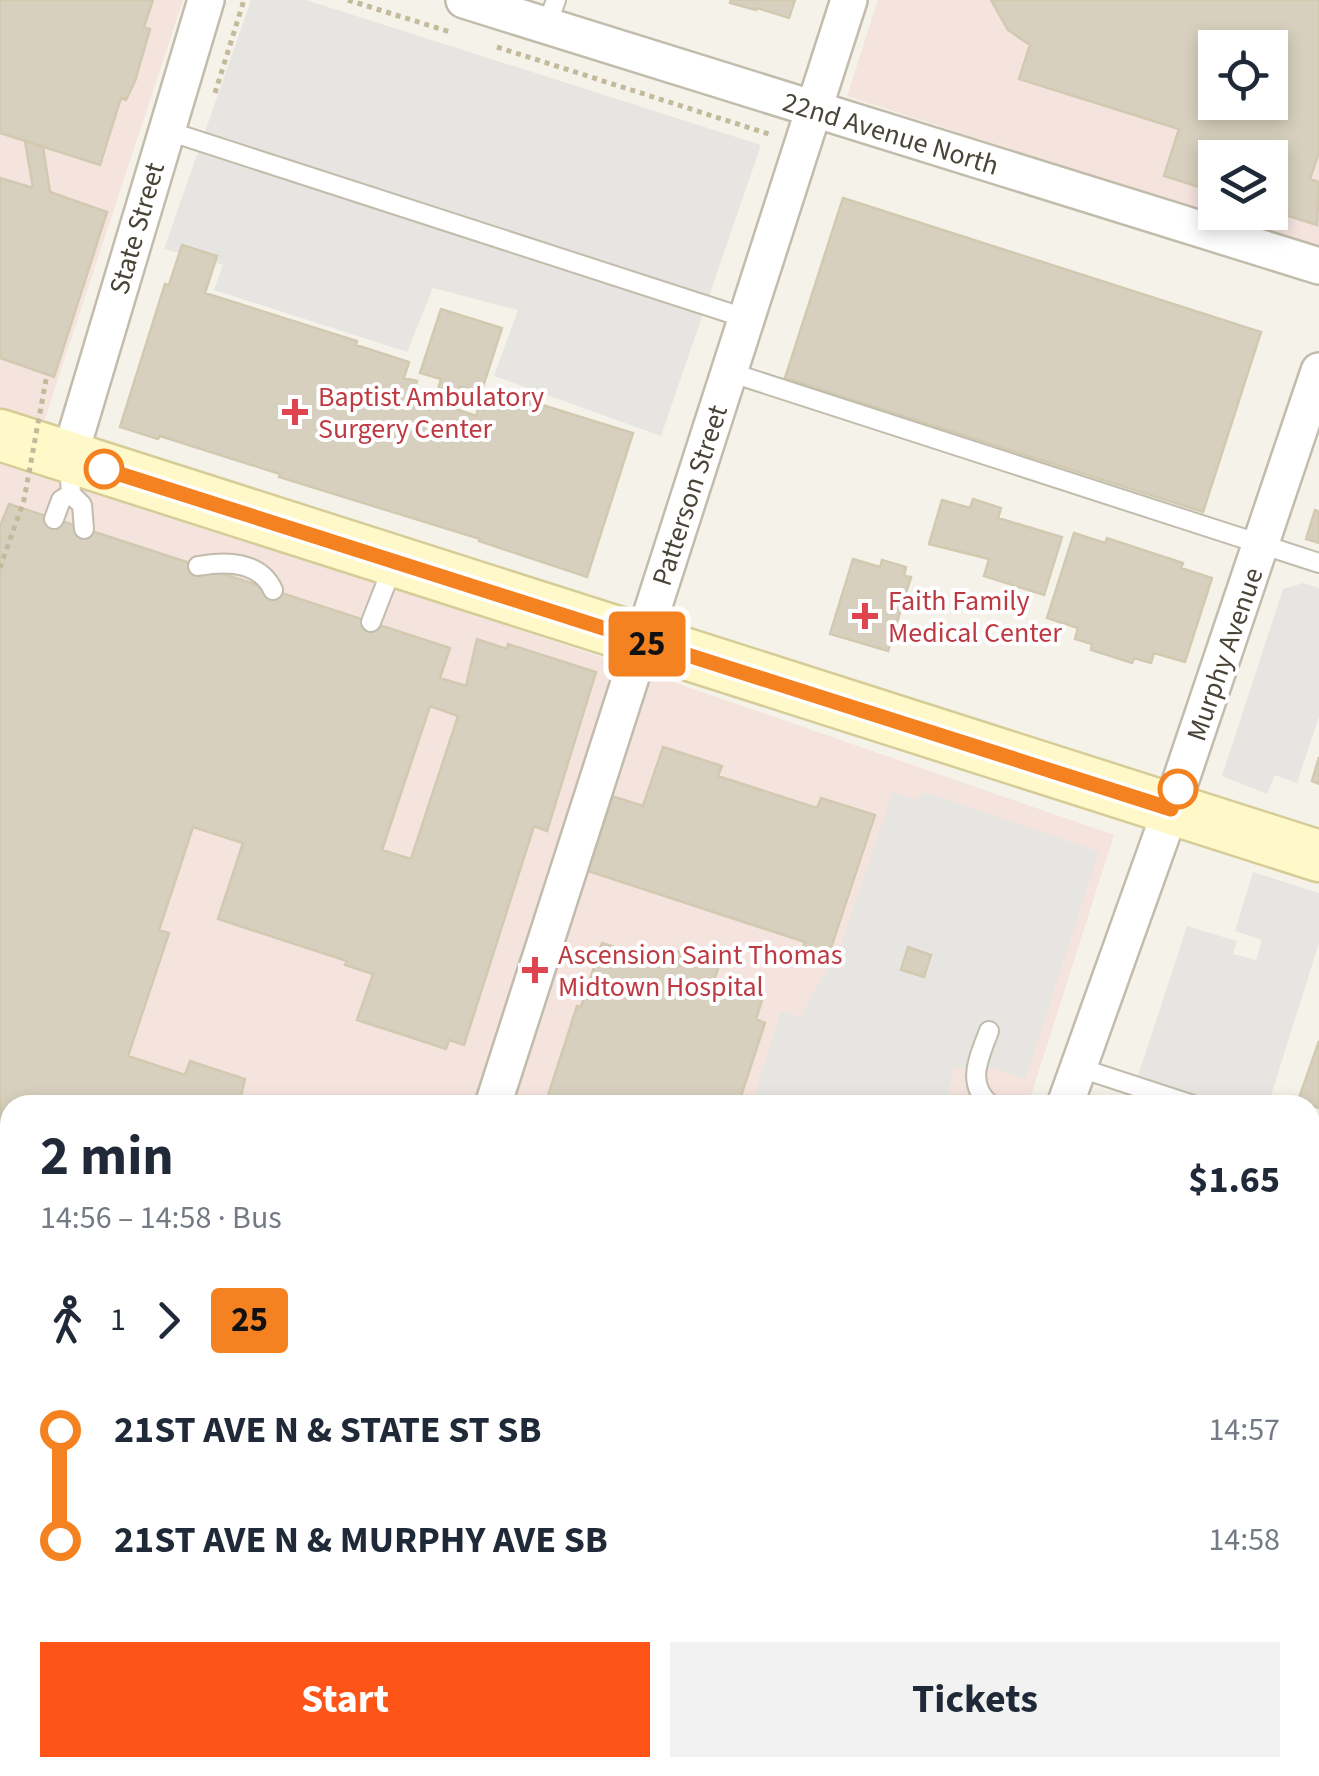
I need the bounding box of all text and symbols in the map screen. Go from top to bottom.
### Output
map controls [1198,30,1288,230]
button: locate [1198,30,1288,120]
street label: 22nd Avenue North [778,82,1004,186]
button: layers [1198,140,1288,230]
street label: State Street [99,157,175,299]
place label: Baptist Ambulatory Surgery Center [318,377,544,449]
marker: Baptist Ambulatory Surgery Center [282,399,308,425]
street label: Patterson Street [642,399,738,591]
unlabelled marker [85,450,123,488]
street label: Murphy Avenue [1177,562,1273,746]
place label: Faith Family Medical Center [888,581,1062,653]
marker: Faith Family Medical Center [852,603,878,629]
line badge: 25 [602,612,692,676]
text: 25 [629,619,665,669]
unlabelled marker [1159,770,1197,808]
place label: Ascension Saint Thomas Midtown Hospital [558,935,842,1007]
marker: Ascension Saint Thomas Midtown Hospital [522,957,548,983]
text: 2 min [40,1118,174,1196]
text: $1.65 [1188,1153,1280,1207]
text: 14:56 – 14:58 · Bus [40,1195,282,1241]
icon: walk [40,1293,95,1348]
icon: forward [141,1293,196,1348]
text: 25 [231,1295,268,1345]
text: 1 [110,1297,126,1343]
text: 21ST AVE N & STATE ST SB [114,1403,541,1457]
text: 14:57 [1208,1407,1280,1453]
text: 21ST AVE N & MURPHY AVE SB [114,1513,608,1567]
text: 14:58 [1208,1517,1280,1563]
button: Start [40,1642,650,1757]
button: Tickets [670,1642,1280,1757]

